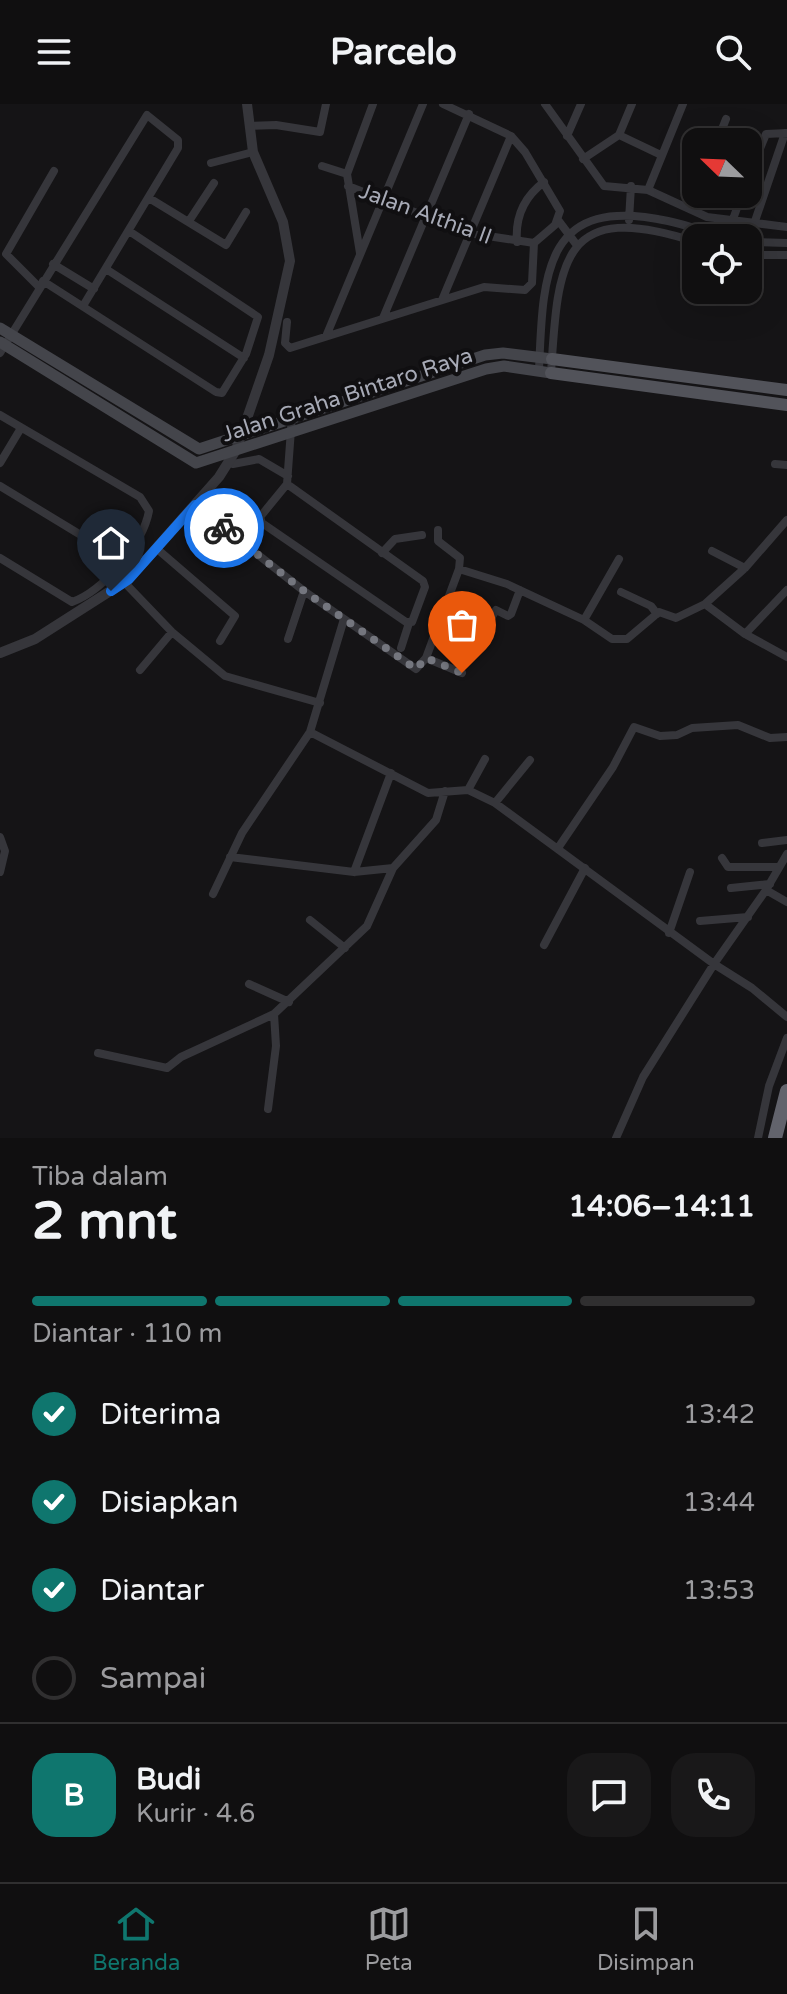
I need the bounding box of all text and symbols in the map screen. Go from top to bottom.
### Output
icon: menu [32,30,76,74]
icon: search [711,30,755,74]
text: Parcelo [330,31,457,74]
north arrow [682,128,762,208]
map controls [682,128,762,304]
street label: Jalan Althia II [356,178,496,250]
button: locate [682,224,762,304]
street label: Jalan Graha Bintaro Raya [219,342,476,448]
courier [184,488,264,568]
icon: bike [202,506,246,550]
pin [77,509,145,591]
icon: home [89,521,133,565]
pin [428,591,496,673]
icon: bag [440,603,484,647]
text: Tiba dalam [32,1161,168,1192]
text: 14:06–14:11 [568,1188,755,1225]
text: 2 mnt [32,1190,177,1253]
text: Diantar · 110 m [32,1318,222,1349]
icon: check [32,1392,76,1436]
text: Diterima [100,1396,221,1433]
text: 13:42 [683,1399,755,1430]
icon: check [32,1480,76,1524]
text: Disiapkan [100,1484,239,1521]
text: 13:44 [683,1487,755,1518]
icon: check [32,1568,76,1612]
text: Diantar [100,1572,204,1609]
text: 13:53 [683,1575,755,1606]
text: Sampai [100,1660,206,1697]
button: chat [567,1753,651,1837]
button: phone [671,1753,755,1837]
text: Budi [136,1761,201,1798]
text: B [64,1777,84,1814]
text: Kurir · 4.6 [136,1798,255,1829]
tab: Beranda [92,1902,180,1976]
tab: Peta [365,1902,413,1976]
tab: Disimpan [597,1902,695,1976]

